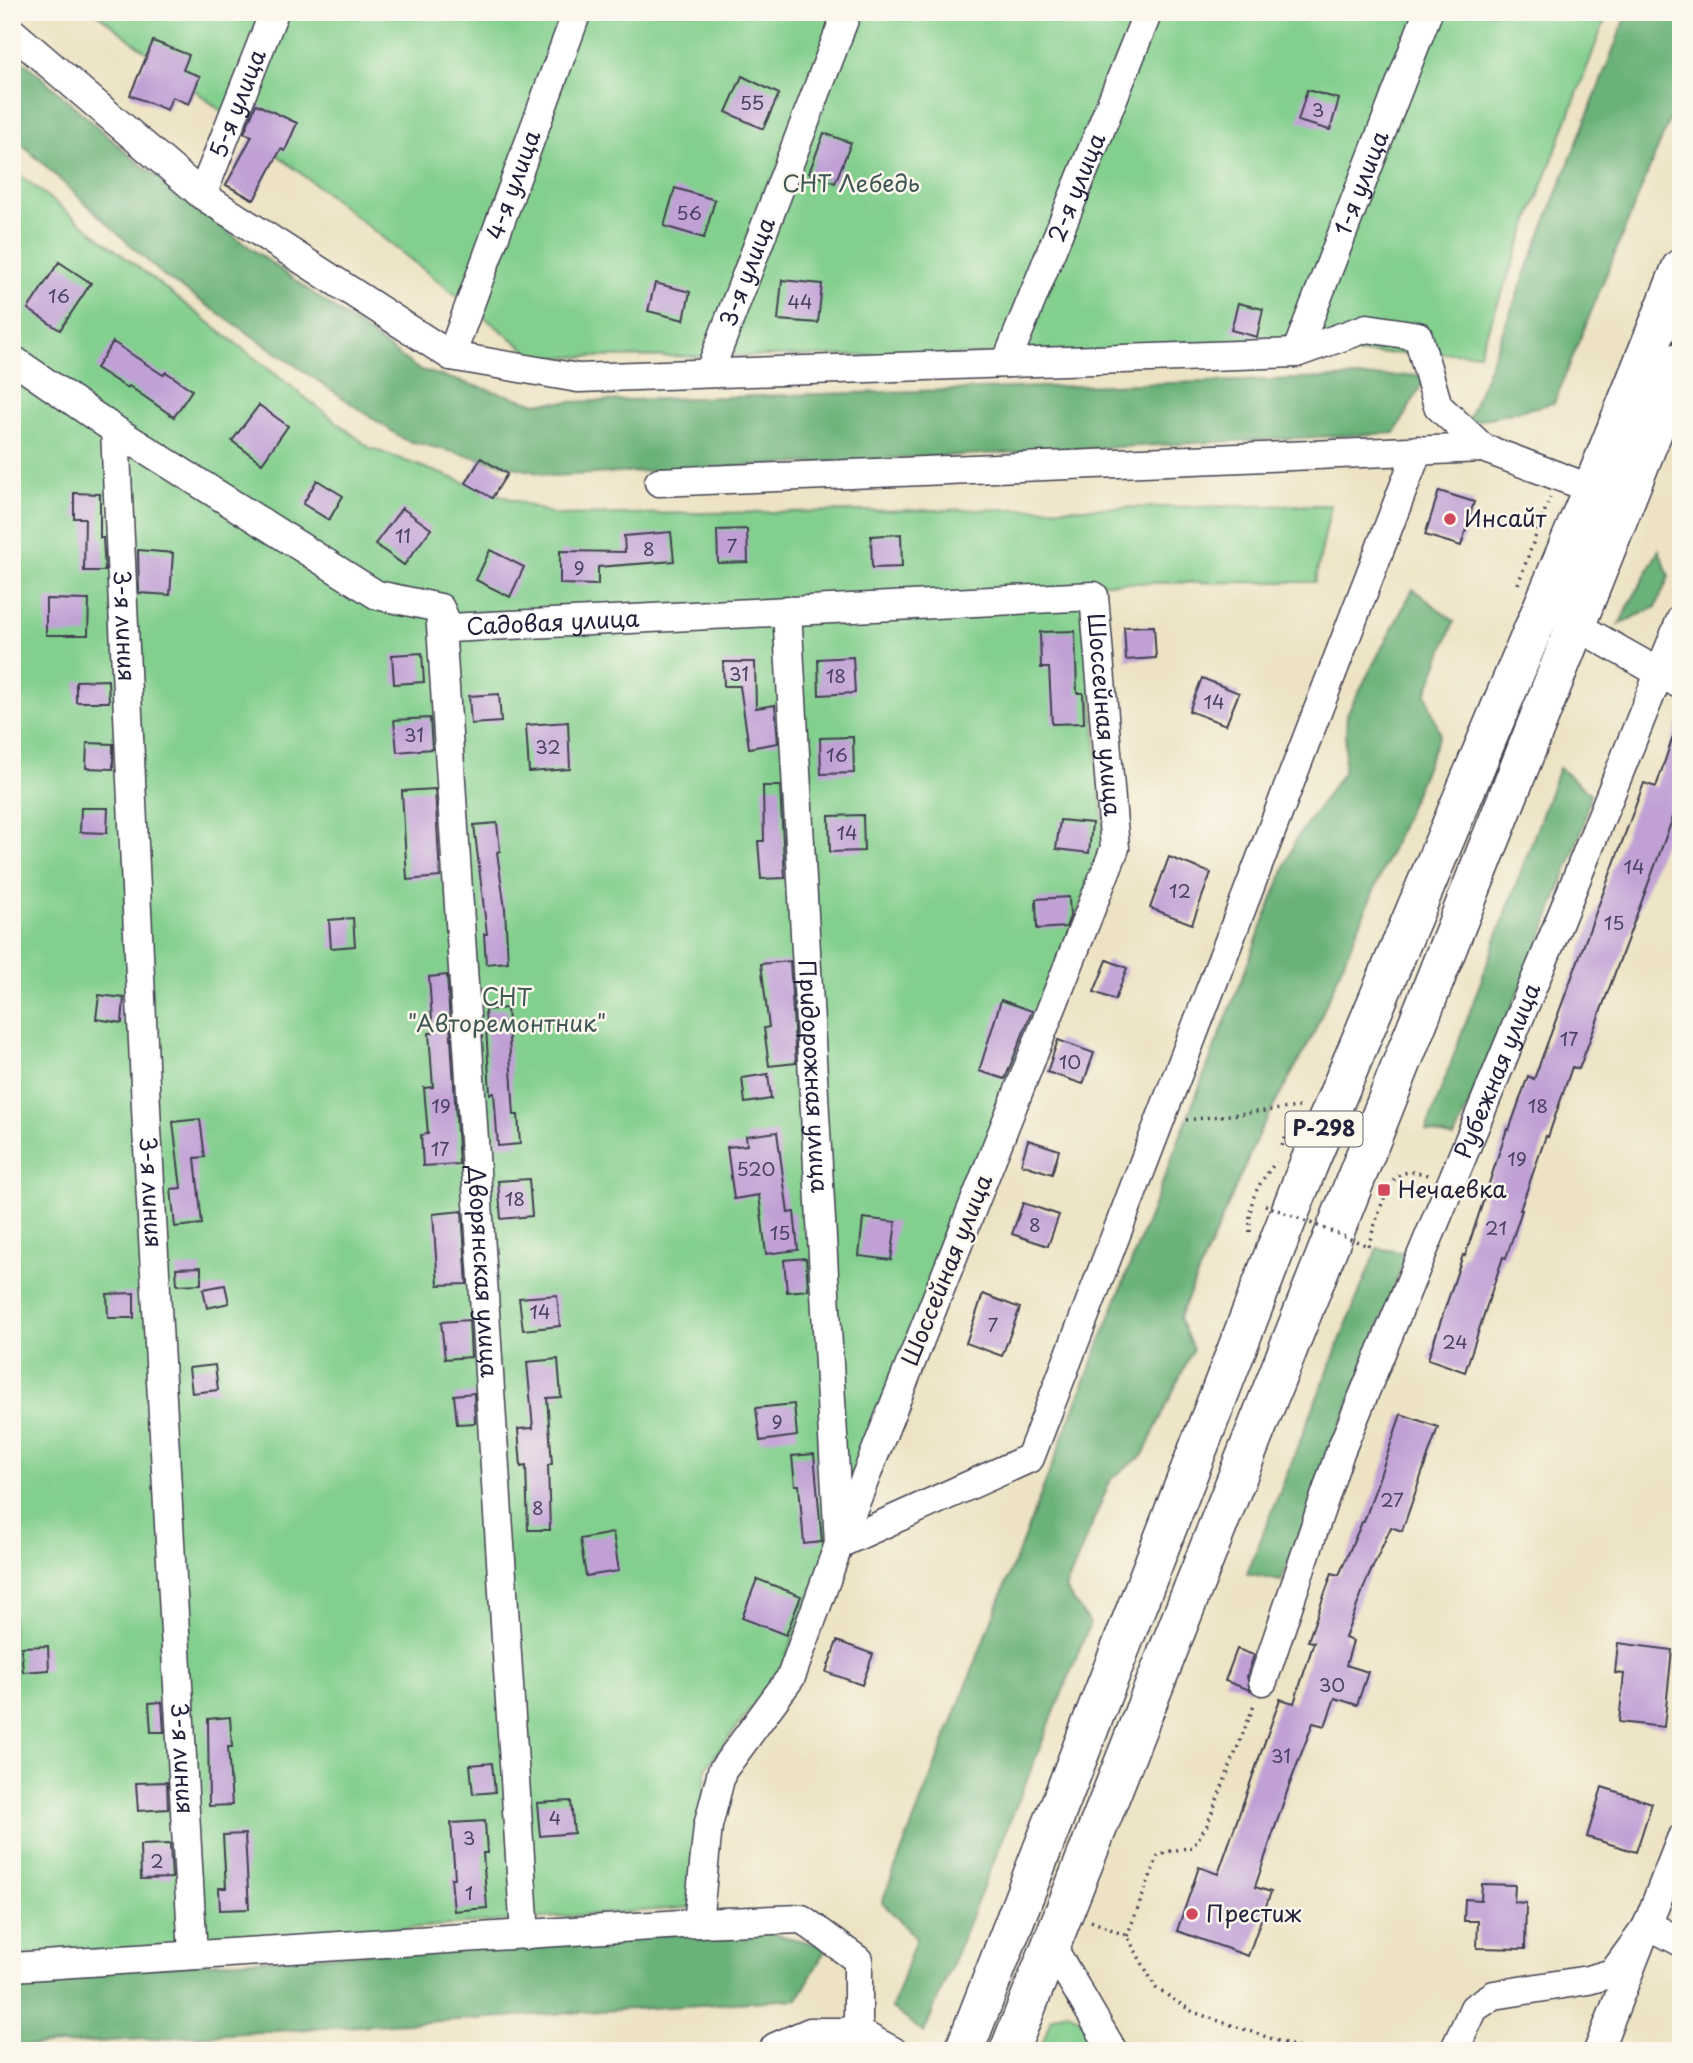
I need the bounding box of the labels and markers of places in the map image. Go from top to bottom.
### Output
place label: Инсайт [1464,500,1548,535]
marker: Инсайт [1442,511,1458,527]
place label: Нечаевка [1398,1171,1507,1206]
marker: Нечаевка [1376,1182,1392,1198]
place label: Престиж [1206,1895,1302,1930]
marker: Престиж [1184,1906,1200,1922]

